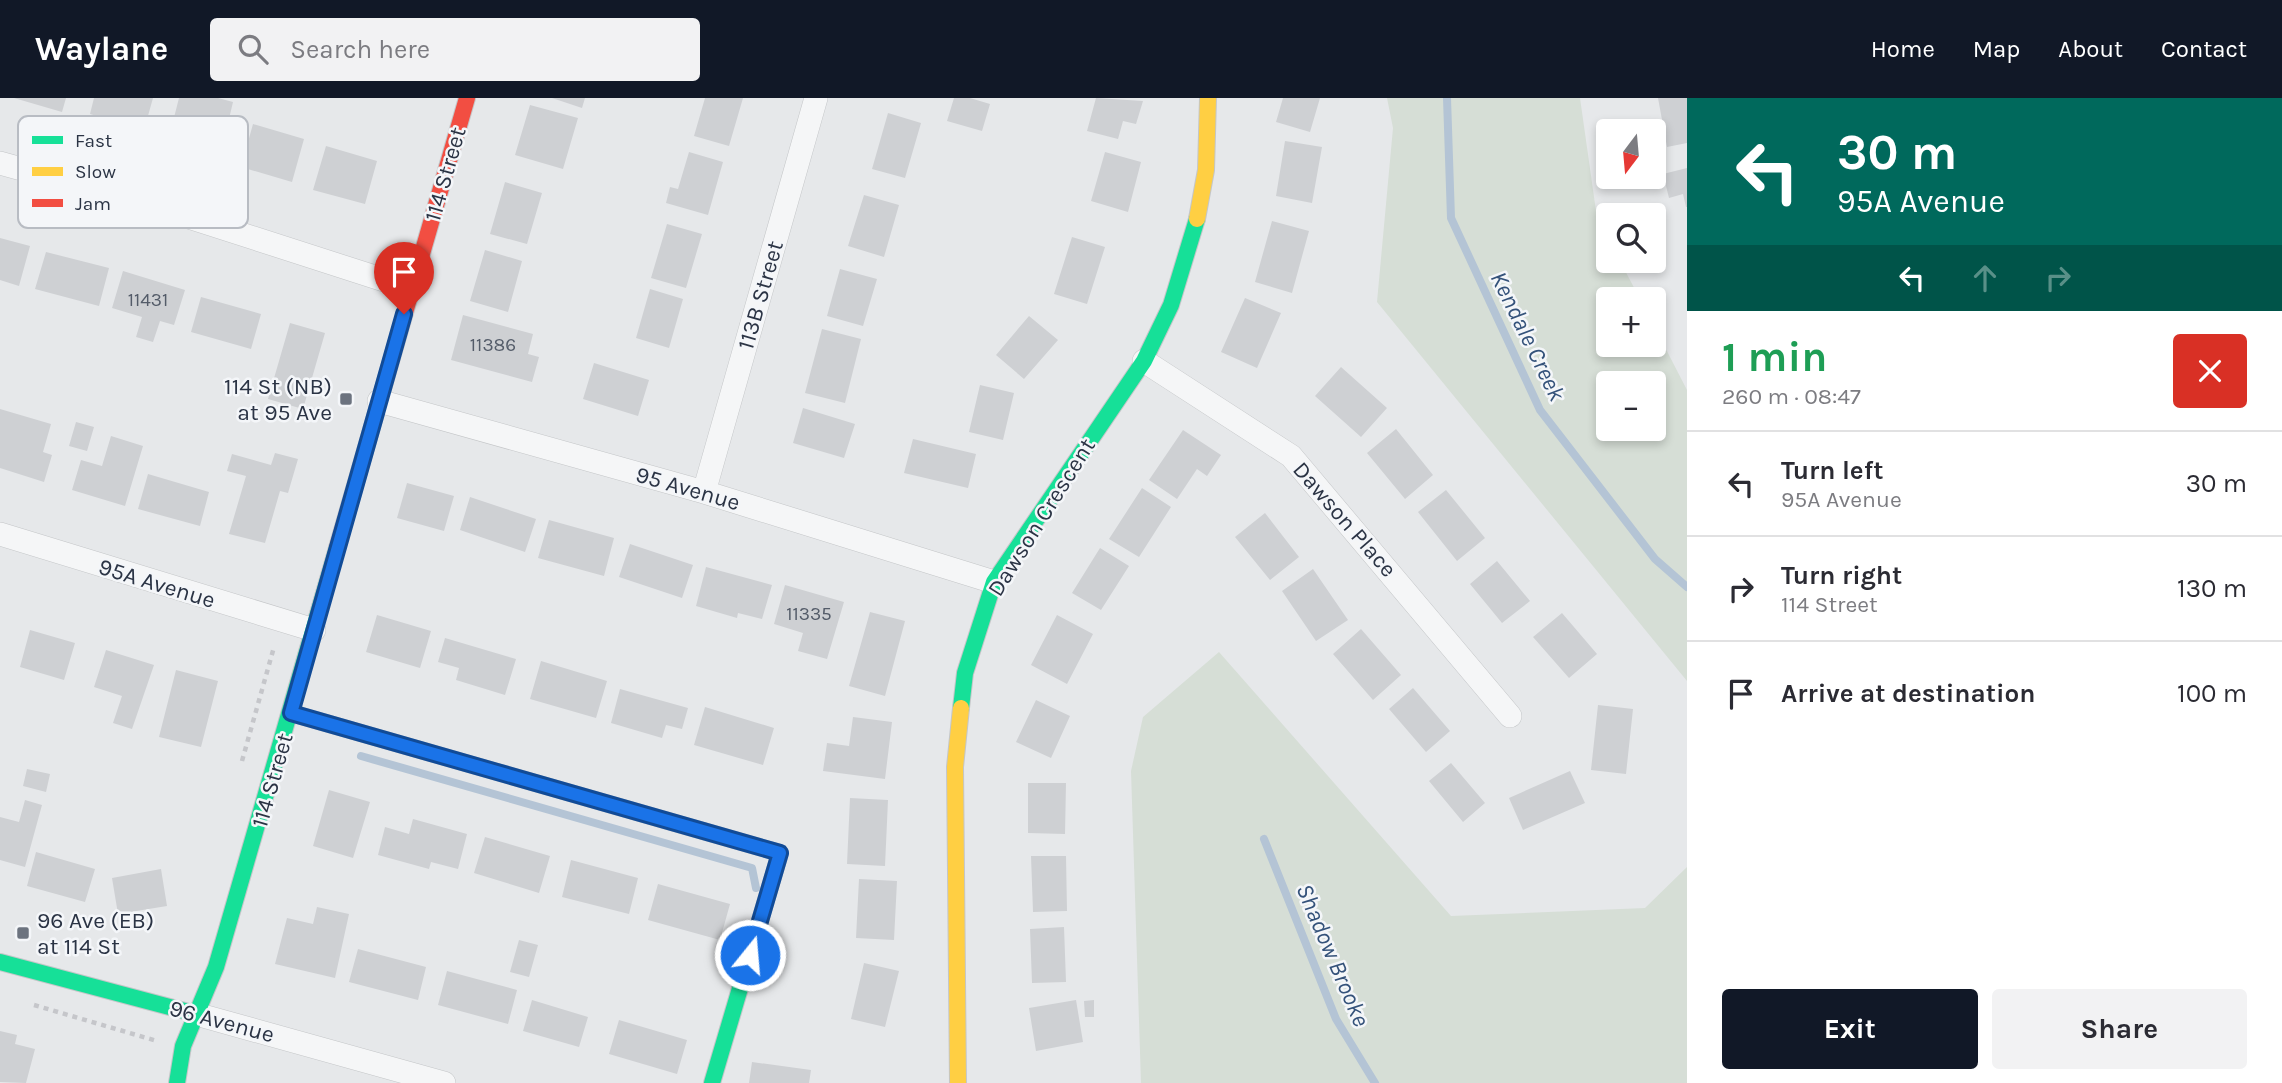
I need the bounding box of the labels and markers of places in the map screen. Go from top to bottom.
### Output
pin [374,242,434,314]
place label: 114 St (NB) at 95 Ave [224,373,332,426]
marker: 114 St (NB) at 95 Ave [338,391,354,407]
place label: 96 Ave (EB) at 114 St [37,907,154,960]
marker: 96 Ave (EB) at 114 St [15,925,31,941]

